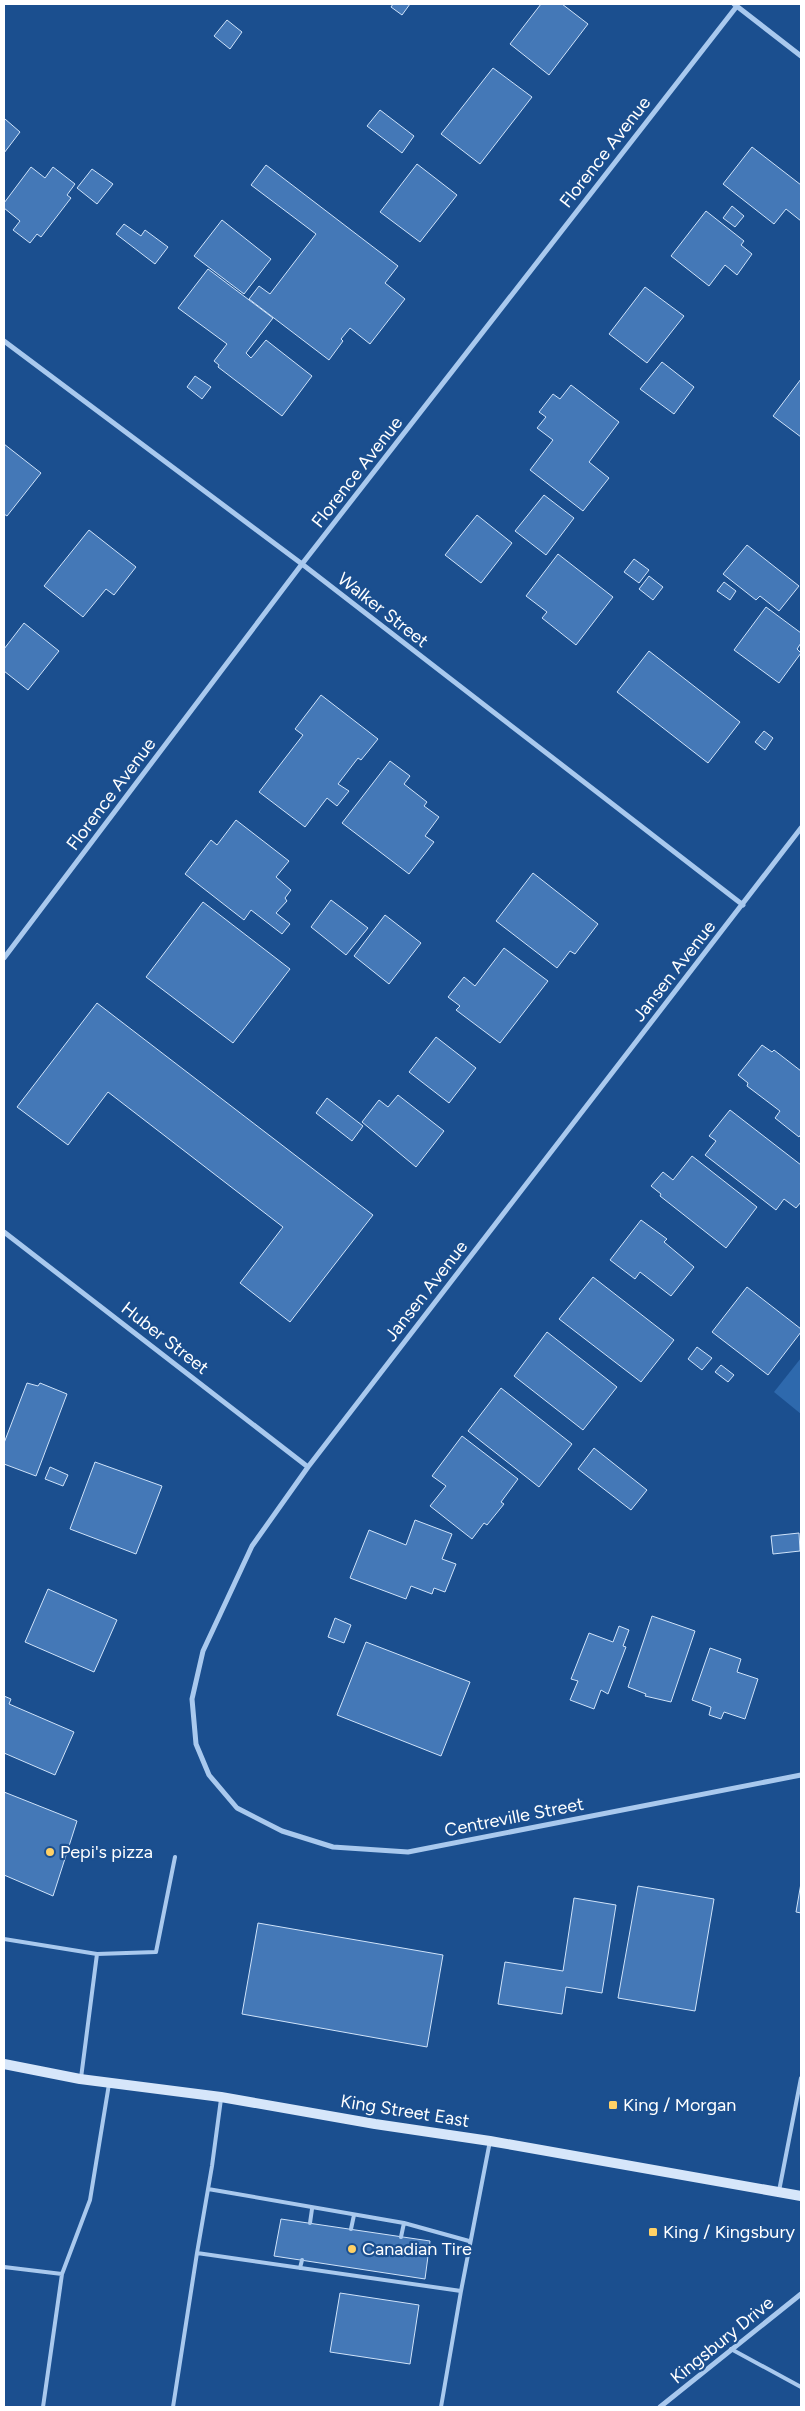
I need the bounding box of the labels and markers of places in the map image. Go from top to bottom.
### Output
place label: Pepi's pizza [60,1841,153,1863]
marker: Pepi's pizza [44,1846,56,1858]
place label: King / Morgan [623,2094,736,2116]
marker: King / Morgan [607,2099,619,2111]
place label: King / Kingsbury [663,2221,795,2243]
marker: King / Kingsbury [647,2226,659,2238]
place label: Canadian Tire [362,2238,472,2260]
marker: Canadian Tire [346,2243,358,2255]

